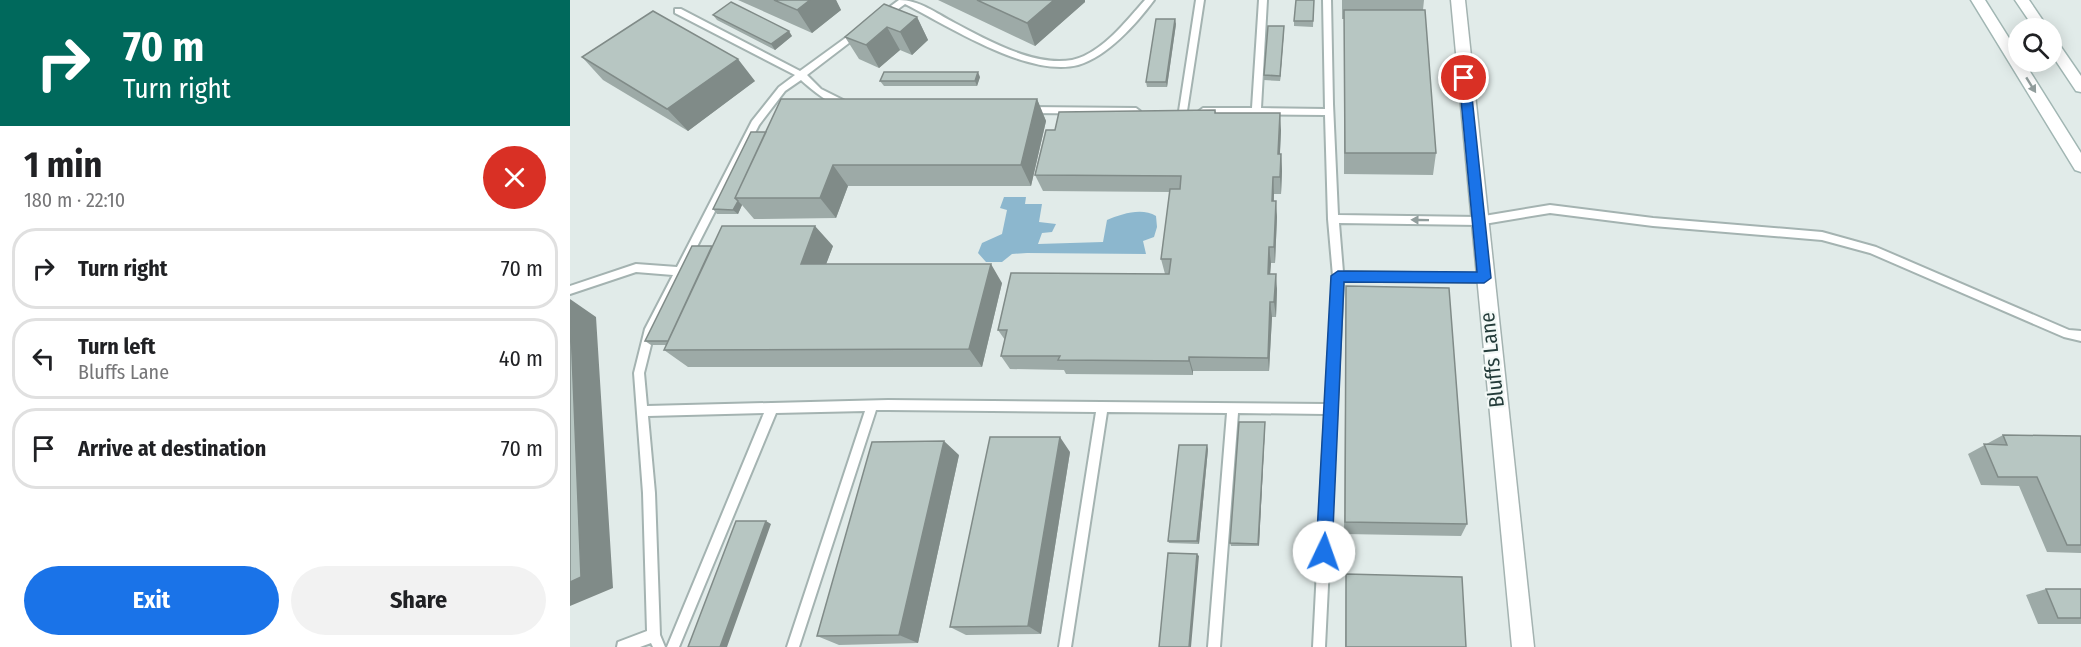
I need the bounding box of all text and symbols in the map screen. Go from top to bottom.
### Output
map controls [2008,18,2062,72]
button: search [2008,18,2062,72]
text: 70 m [123,22,204,72]
icon: right [24,24,102,102]
pin [1438,52,1489,103]
icon: arrive [1447,61,1480,94]
text: Turn right [123,73,231,105]
one-way arrow [2026,77,2037,93]
text: 1 min [24,143,102,187]
button: close [483,146,546,209]
text: 180 m · 22:10 [24,188,125,212]
one-way arrow [1410,216,1429,225]
icon: right [27,252,60,285]
text: Turn right [78,255,167,282]
text: 70 m [501,255,543,282]
street label: Bluffs Lane [1474,311,1510,409]
text: Turn left [78,333,156,360]
icon: left [27,342,60,375]
text: 40 m [499,345,543,372]
text: Bluffs Lane [78,360,169,384]
icon: arrive [27,432,60,465]
text: Arrive at destination [78,435,266,462]
text: 70 m [501,435,543,462]
position arrow [1292,520,1356,584]
button: Exit [24,566,279,635]
button: Share [291,566,546,635]

